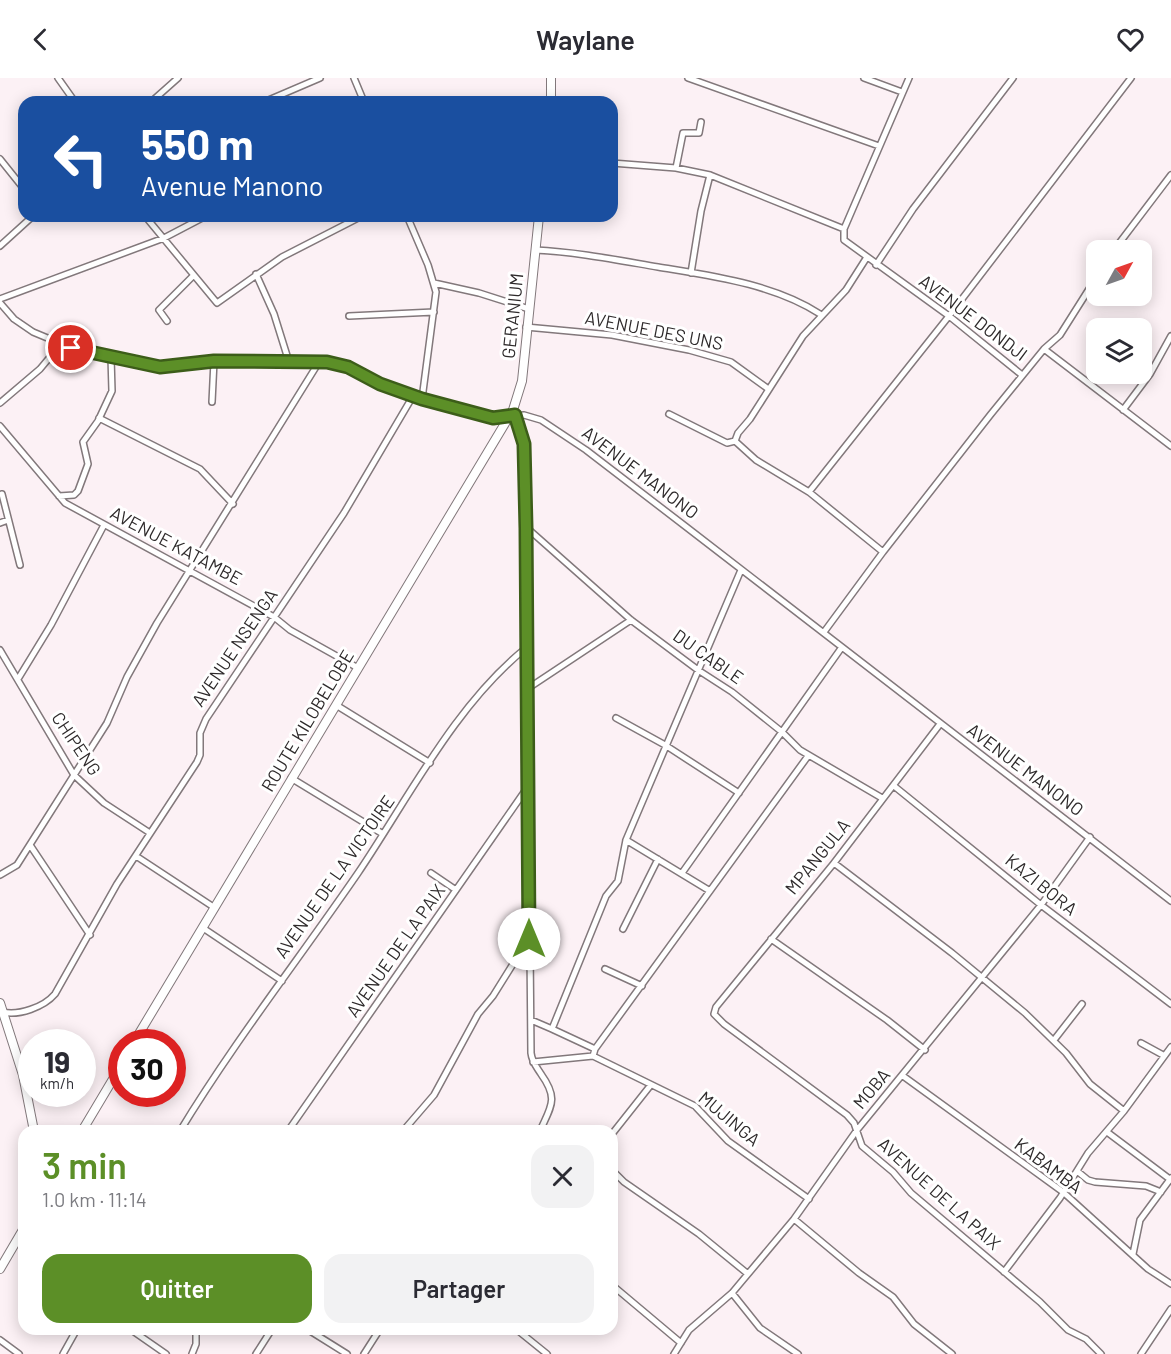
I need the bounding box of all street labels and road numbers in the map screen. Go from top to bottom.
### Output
street label: AVENUE DONDJI [915,269,1032,365]
street label: GERANIUM [497,272,527,360]
street label: AVENUE DES UNS [583,306,725,354]
street label: AVENUE MANONO [578,421,703,523]
street label: AVENUE KATAMBE [107,501,246,589]
street label: AVENUE NSENGA [187,584,282,711]
street label: DU CABLE [669,624,748,688]
street label: ROUTE KILOBELOBE [256,646,358,795]
street label: CHIPENG [48,707,106,779]
street label: AVENUE MANONO [963,718,1088,820]
street label: AVENUE DE LA VICTOIRE [270,791,399,962]
street label: MPANGULA [780,814,854,899]
street label: KAZI BORA [1001,849,1082,920]
street label: AVENUE DE LA PAIX [341,880,449,1021]
street label: MOBA [848,1064,894,1113]
street label: MUJINGA [694,1086,765,1150]
street label: AVENUE DE LA PAIX [874,1132,1005,1254]
street label: KABAMBA [1010,1133,1087,1198]

